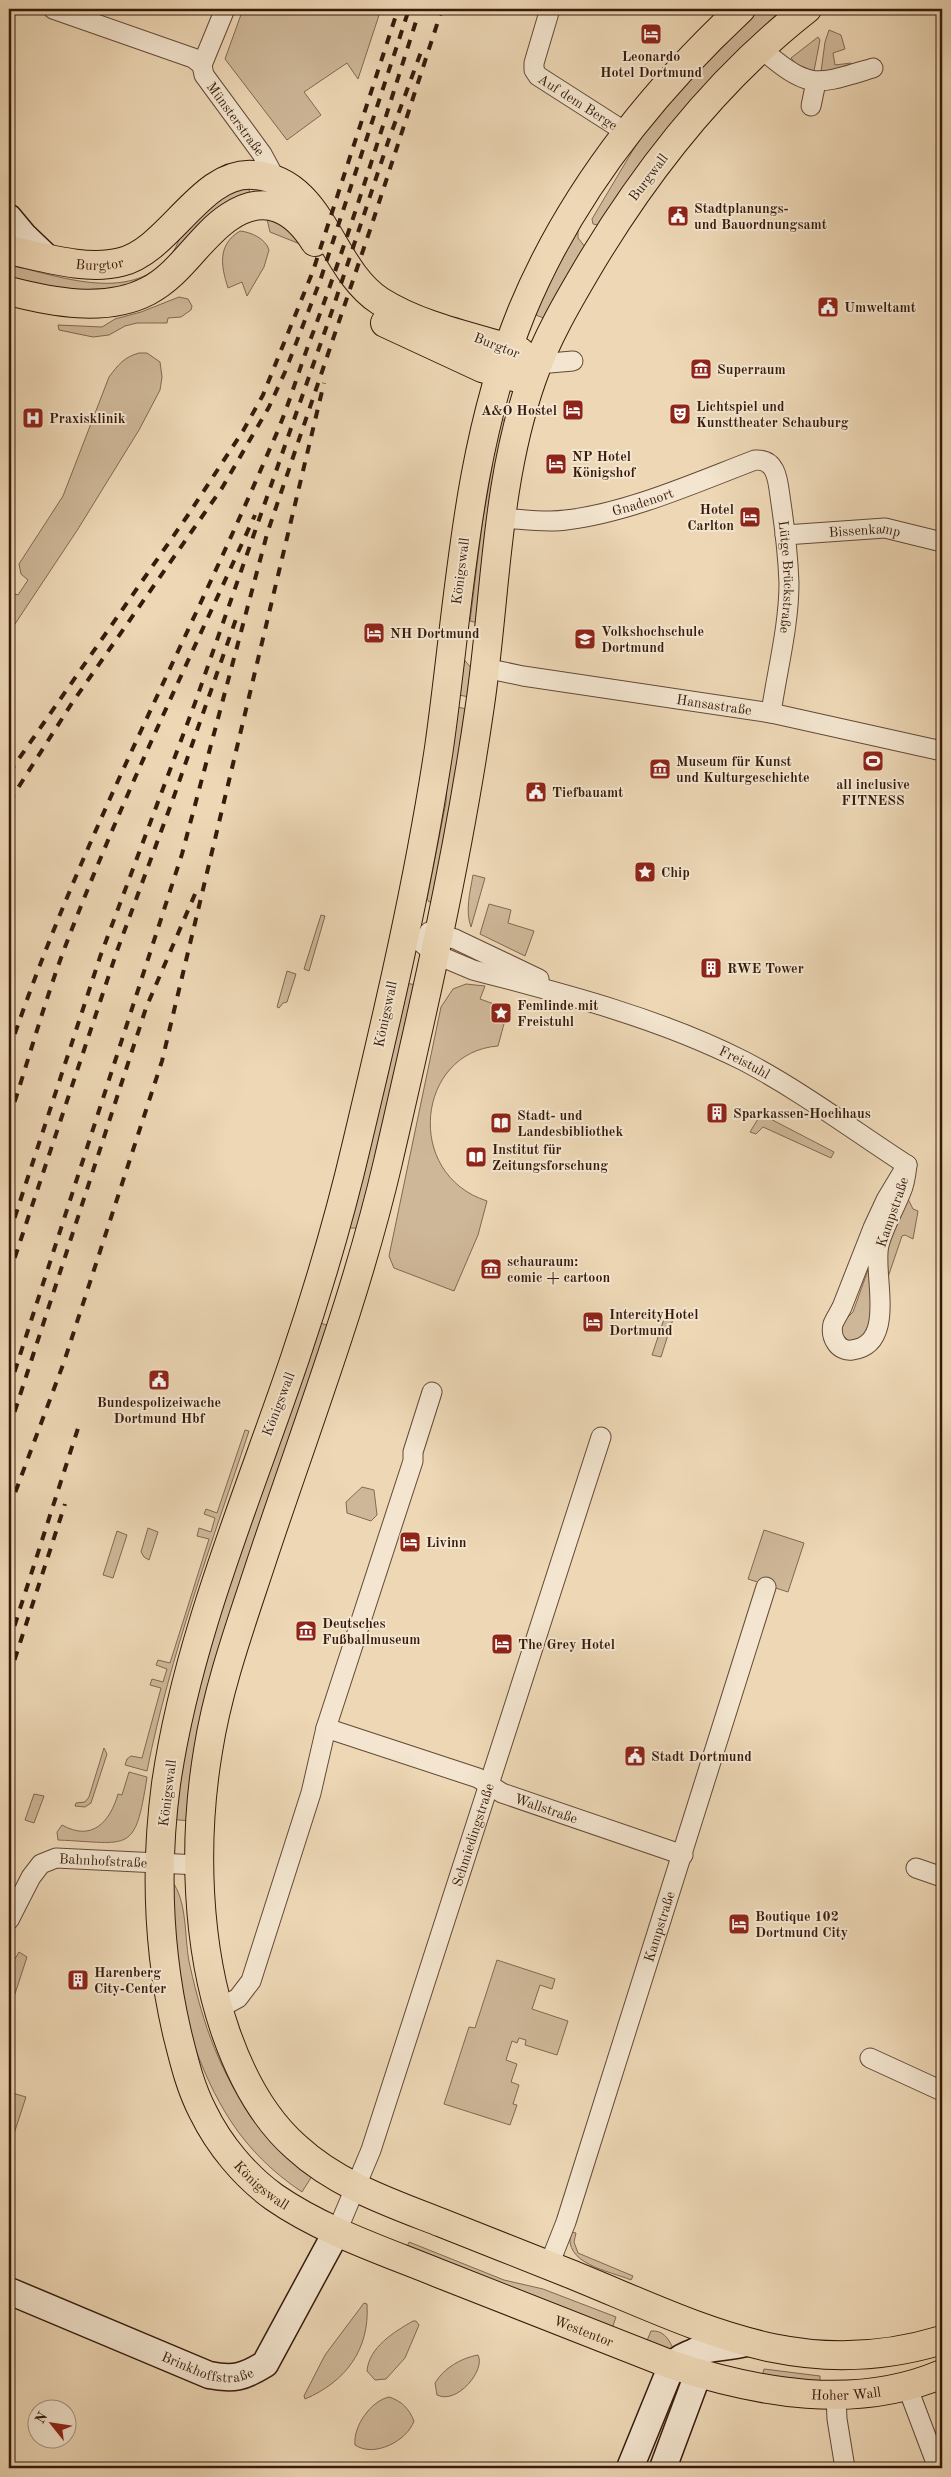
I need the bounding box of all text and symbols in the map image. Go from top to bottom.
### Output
hotel icon: Leonardo Hotel Dortmund [639,22,663,46]
place label: Leonardo Hotel Dortmund [600,50,702,80]
street label: Auf dem Berge [535,72,620,133]
street label: Münsterstraße [204,80,267,159]
street label: Burgwall [627,151,671,204]
place label: Stadtplanungs- und Bauordnungsamt [694,202,827,232]
public building icon: Stadtplanungs- und Bauordnungsamt [666,204,690,228]
street label: Burgtor [75,256,125,273]
public building icon: Umweltamt [816,295,840,319]
place label: Umweltamt [844,301,916,315]
street label: Burgtor [472,331,522,361]
museum icon: Superraum [689,357,713,381]
place label: Superraum [717,363,786,377]
hotel icon: A&O Hostel [561,398,585,422]
place label: Lichtspiel und Kunsttheater Schauburg [696,400,849,430]
theatre icon: Lichtspiel und Kunsttheater Schauburg [668,402,692,426]
place label: A&O Hostel [481,404,557,418]
hospital icon: Praxisklinik [21,406,45,430]
place label: Praxisklinik [49,412,126,426]
place label: NP Hotel Königshof [572,450,636,480]
hotel icon: NP Hotel Königshof [544,452,568,476]
street label: Gnadenort [611,486,676,519]
place label: Hotel Carlton [687,503,734,533]
hotel icon: Hotel Carlton [738,505,762,529]
street label: Lütge Brückstraße [776,520,795,634]
street label: Bissenkamp [828,522,902,540]
street label: Königswall [450,537,472,605]
hotel icon: NH Dortmund [362,621,386,645]
place label: Volkshochschule Dortmund [601,625,704,655]
place label: NH Dortmund [390,627,480,641]
school or university icon: Volkshochschule Dortmund [573,627,597,651]
street label: Hansastraße [675,693,753,718]
sports icon: all inclusive FITNESS [861,749,885,773]
place label: Museum für Kunst und Kulturgeschichte [676,755,810,785]
museum icon: Museum für Kunst und Kulturgeschichte [648,757,672,781]
place label: all inclusive FITNESS [836,778,910,808]
public building icon: Tiefbauamt [524,780,548,804]
place label: Tiefbauamt [552,786,623,800]
place icon: Chip [633,860,657,884]
place label: Chip [661,866,690,880]
building icon: RWE Tower [699,956,723,980]
place label: RWE Tower [727,962,804,976]
street label: Königswall [372,980,400,1049]
place label: Femlinde mit Freistuhl [517,999,598,1029]
place icon: Femlinde mit Freistuhl [489,1001,513,1025]
street label: Freistuhl [716,1044,772,1082]
building icon: Sparkassen-Hochhaus [705,1101,729,1125]
place label: Sparkassen-Hochhaus [733,1107,871,1121]
place label: Stadt- und Landesbibliothek [517,1109,623,1139]
library icon: Stadt- und Landesbibliothek [489,1111,513,1135]
place label: Institut für Zeitungsforschung [492,1143,608,1173]
library icon: Institut für Zeitungsforschung [464,1145,488,1169]
street label: Kampstraße [874,1175,911,1249]
place label: schauraum: comic + cartoon [507,1255,610,1285]
museum icon: schauraum: comic + cartoon [479,1257,503,1281]
place label: IntercityHotel Dortmund [609,1308,698,1338]
hotel icon: IntercityHotel Dortmund [581,1310,605,1334]
public building icon: Bundespolizeiwache Dortmund Hbf [147,1368,171,1392]
street label: Königswall [260,1370,298,1438]
place label: Bundespolizeiwache Dortmund Hbf [97,1396,221,1426]
hotel icon: Livinn [398,1530,422,1554]
place label: Livinn [426,1536,467,1550]
place label: Deutsches Fußballmuseum [322,1617,420,1647]
museum icon: Deutsches Fußballmuseum [294,1619,318,1643]
hotel icon: The Grey Hotel [490,1632,514,1656]
place label: The Grey Hotel [518,1638,615,1652]
public building icon: Stadt Dortmund [623,1744,647,1768]
place label: Stadt Dortmund [651,1750,752,1764]
street label: Königswall [157,1759,179,1827]
street label: Schmiedingstraße [450,1782,497,1888]
street label: Wallstraße [512,1792,579,1826]
street label: Bahnhofstraße [59,1852,148,1870]
street label: Kampstraße [642,1890,678,1964]
place label: Boutique 102 Dortmund City [755,1910,848,1940]
hotel icon: Boutique 102 Dortmund City [727,1912,751,1936]
place label: Harenberg City-Center [94,1966,166,1996]
building icon: Harenberg City-Center [66,1968,90,1992]
street label: Königswall [231,2159,291,2213]
street label: Westentor [552,2314,615,2350]
street label: Brinkhoffstraße [159,2350,256,2385]
street label: Hoher Wall [811,2385,882,2403]
north arrow [28,2400,78,2450]
text: N [33,2410,50,2426]

